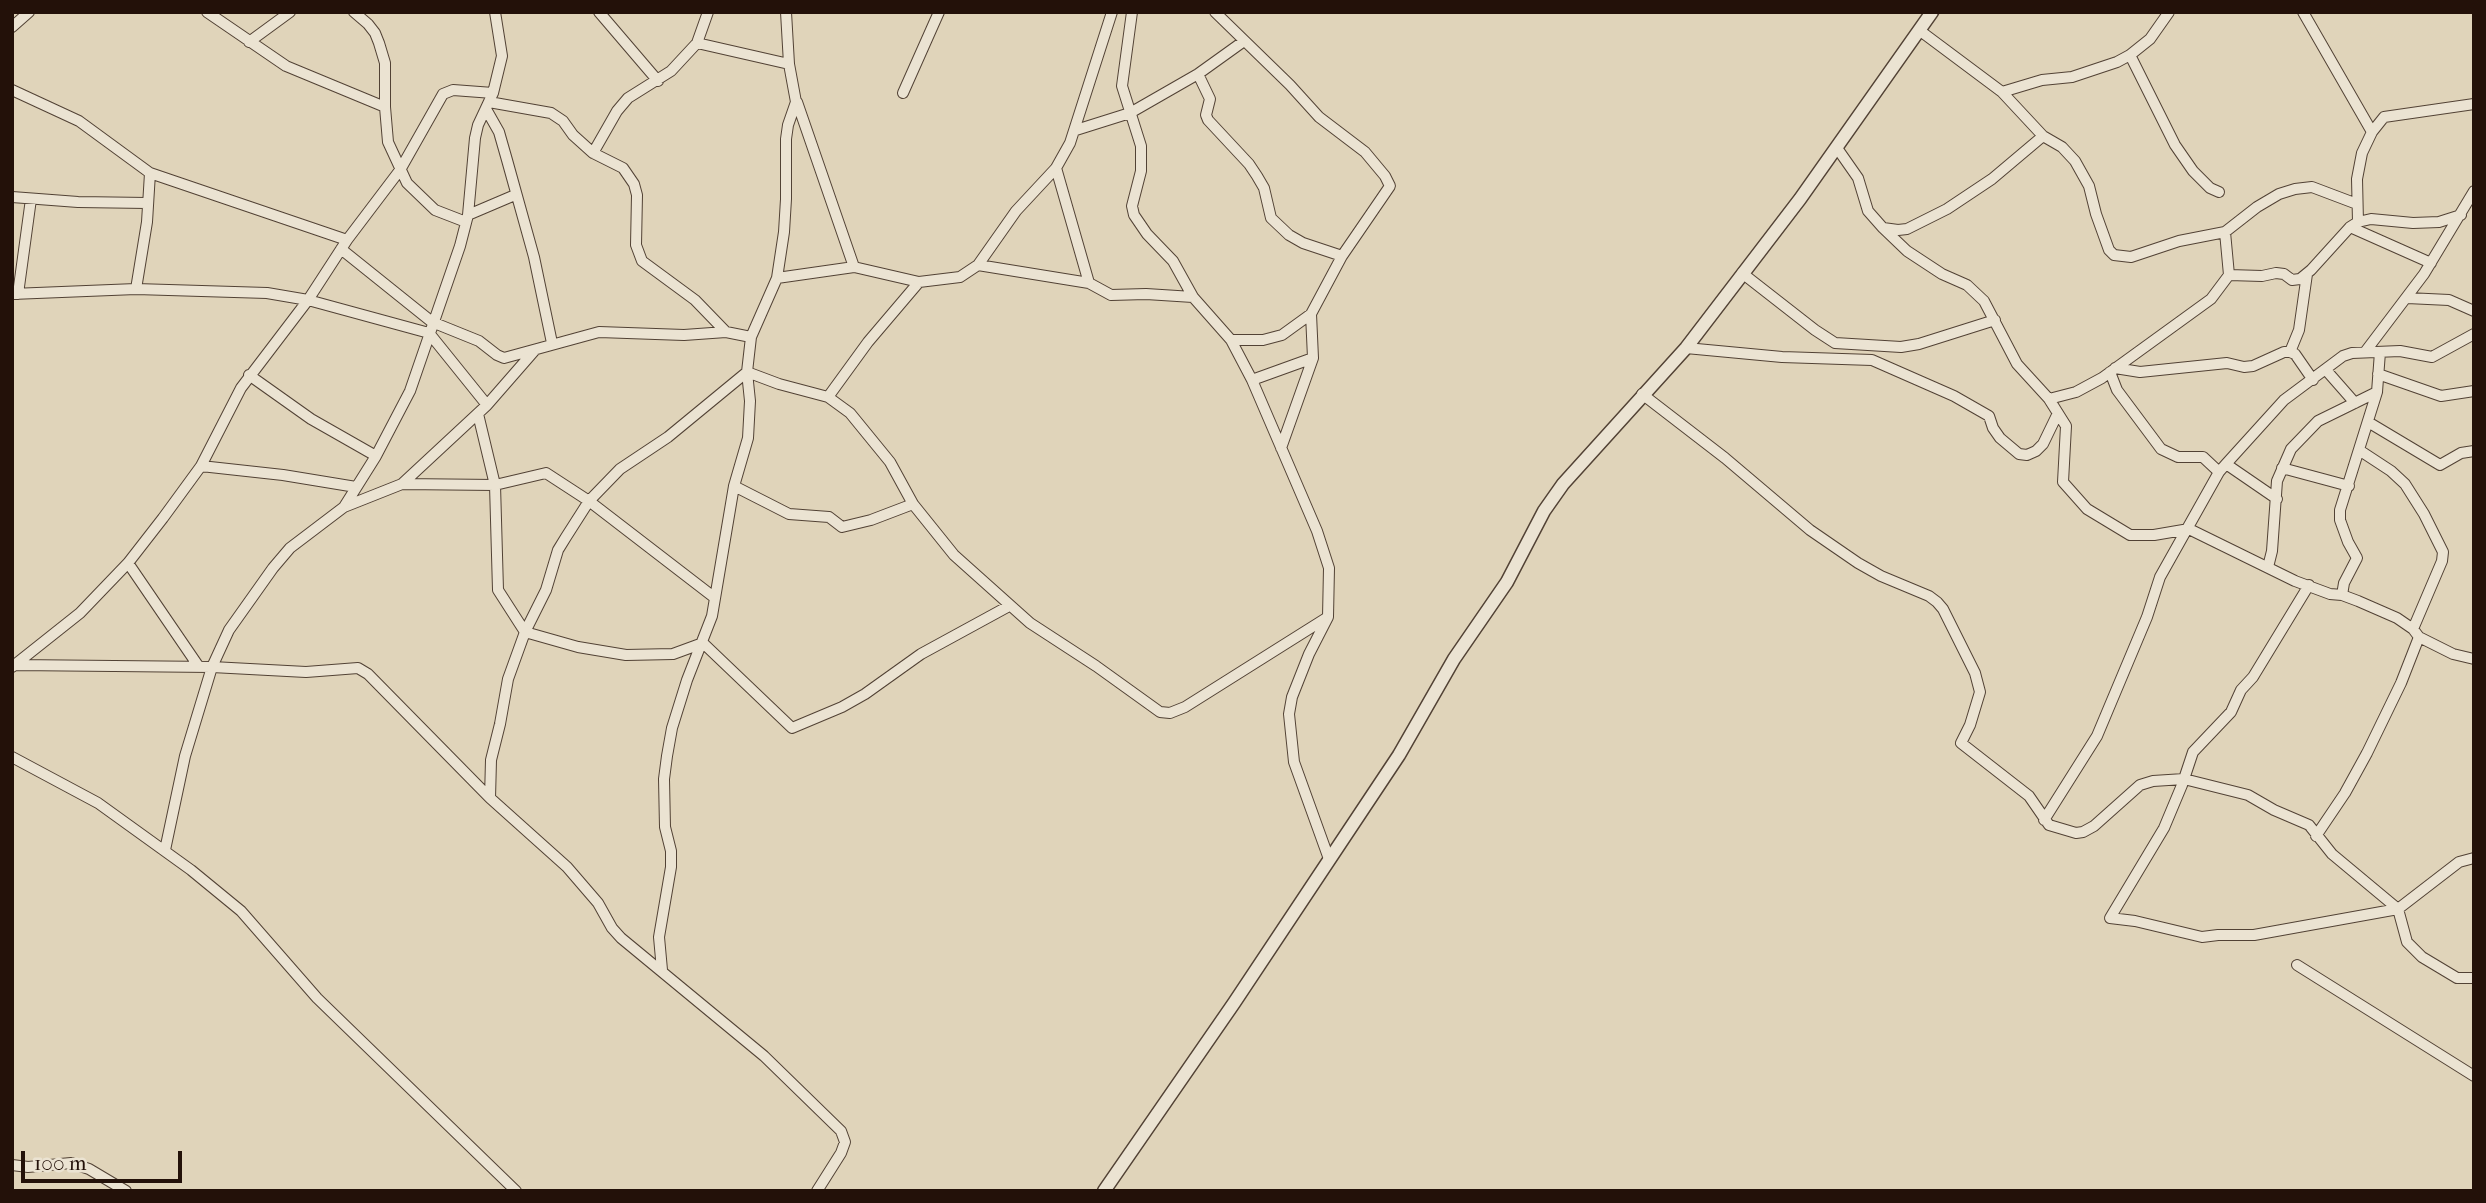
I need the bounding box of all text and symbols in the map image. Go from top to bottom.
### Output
scale bar [24,1136,186,1180]
text: 100 m [34,1151,87,1175]

